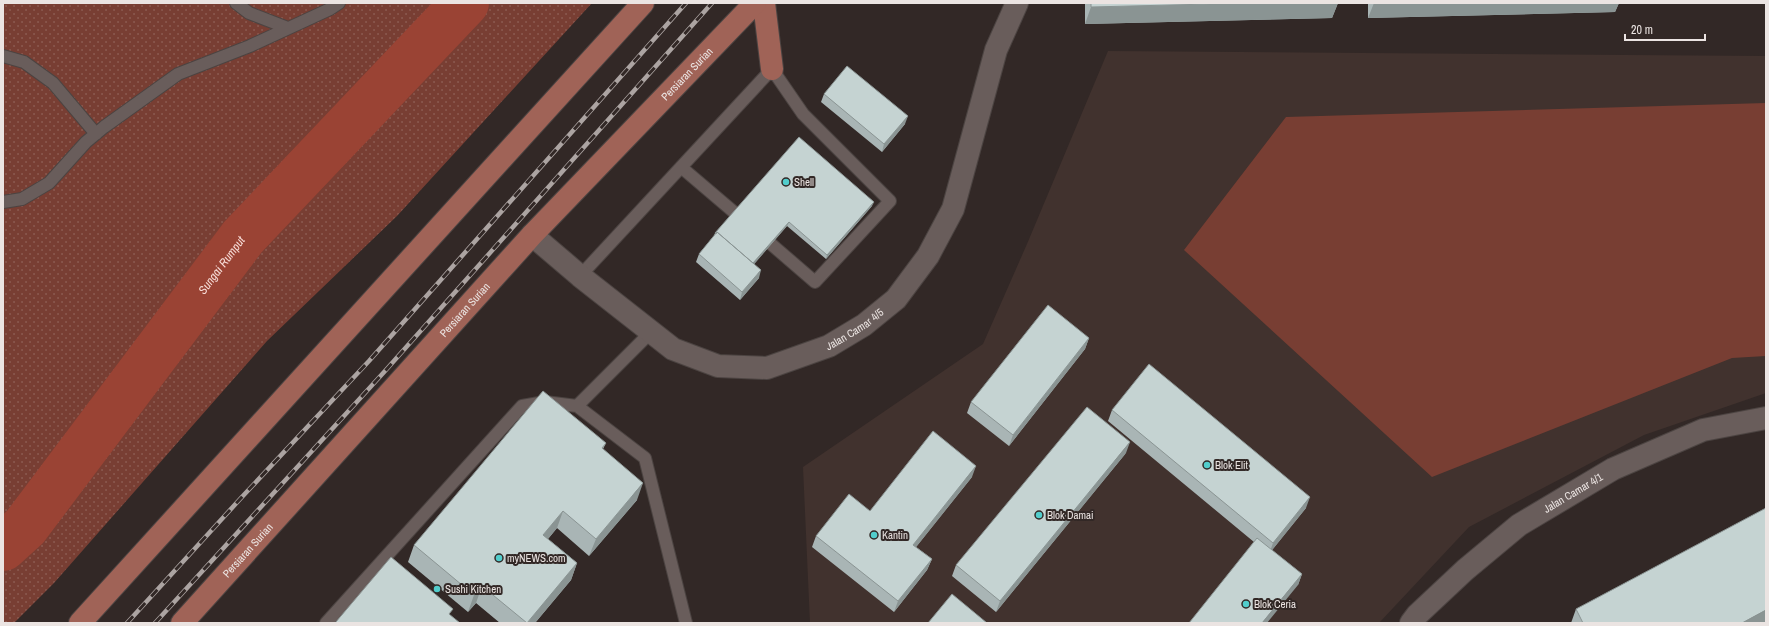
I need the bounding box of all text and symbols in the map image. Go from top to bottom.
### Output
scale bar [1625,16,1705,42]
text: 20 m [1631,22,1653,38]
street label: Persiaran Surian [658,44,716,103]
place label: Shell [794,175,814,189]
marker: Shell [781,177,791,187]
water label: Sungai Rumput [195,233,249,298]
street label: Persiaran Surian [437,280,493,340]
street label: Jalan Camar 4/5 [824,305,886,353]
place label: Blok Elit [1215,458,1249,472]
marker: Blok Elit [1202,460,1212,470]
street label: Jalan Camar 4/1 [1541,470,1605,516]
place label: Blok Damai [1047,508,1094,522]
marker: Blok Damai [1034,510,1044,520]
street label: Persiaran Surian [220,520,276,580]
place label: Kantin [882,528,908,542]
marker: Kantin [869,530,879,540]
place label: myNEWS.com [507,551,566,565]
marker: myNEWS.com [494,553,504,563]
place label: Sushi Kitchen [445,582,501,596]
marker: Sushi Kitchen [432,584,442,594]
place label: Blok Ceria [1254,597,1296,611]
marker: Blok Ceria [1241,599,1251,609]

